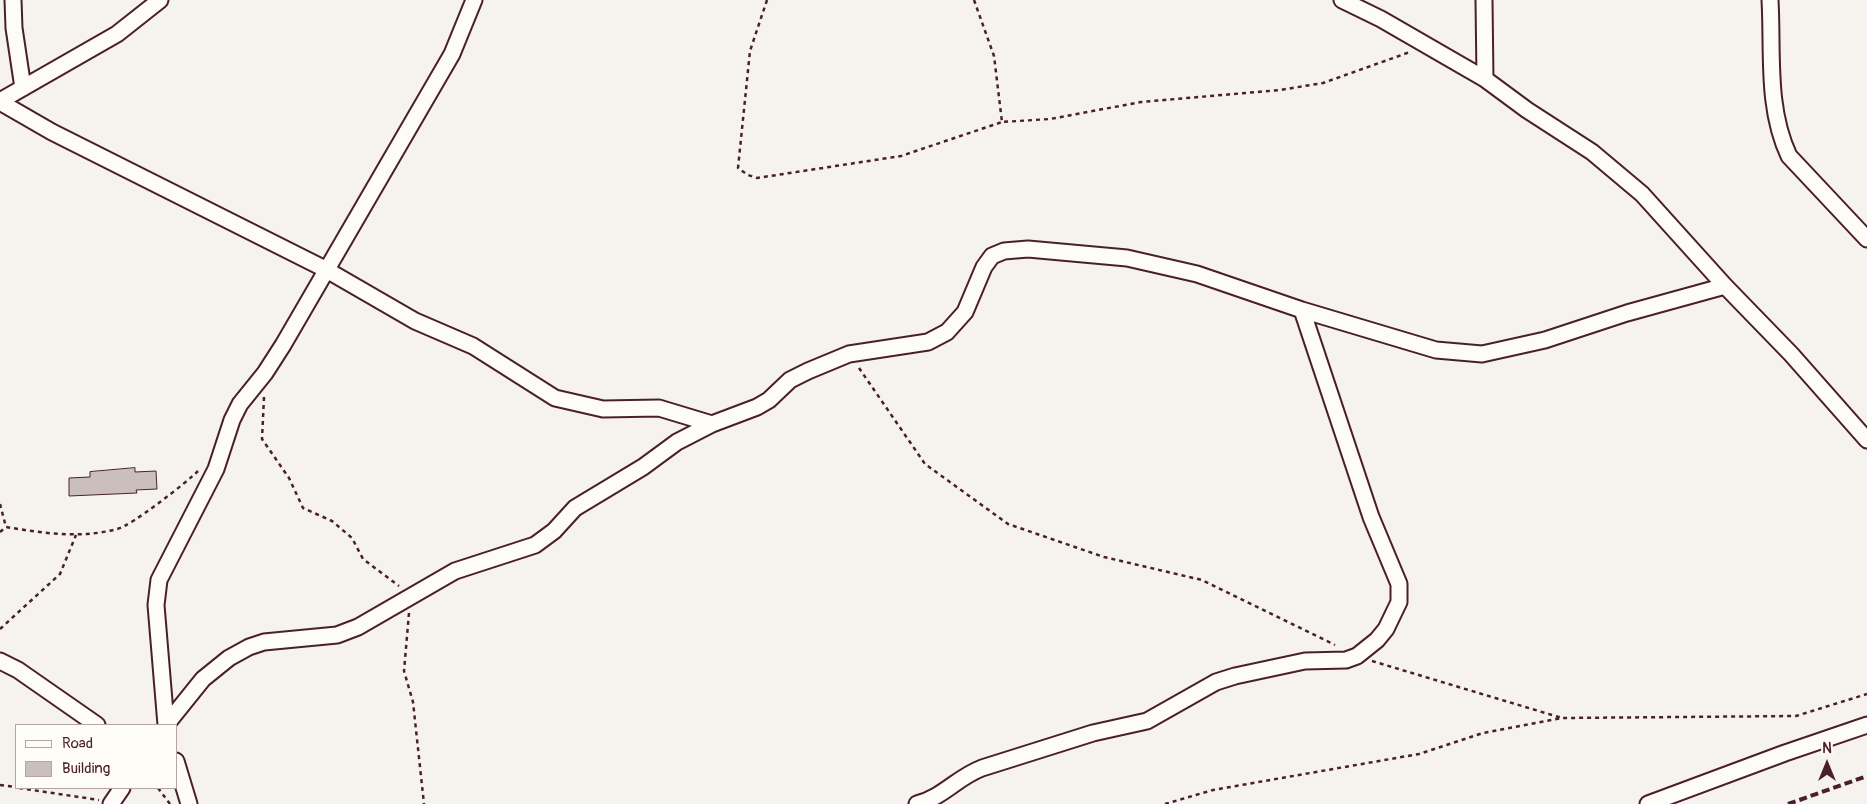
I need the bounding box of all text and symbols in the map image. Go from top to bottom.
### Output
legend [15,724,178,789]
text: Road [62,734,93,753]
north arrow [1802,739,1852,789]
text: N [1822,740,1832,757]
text: Building [62,759,110,778]

